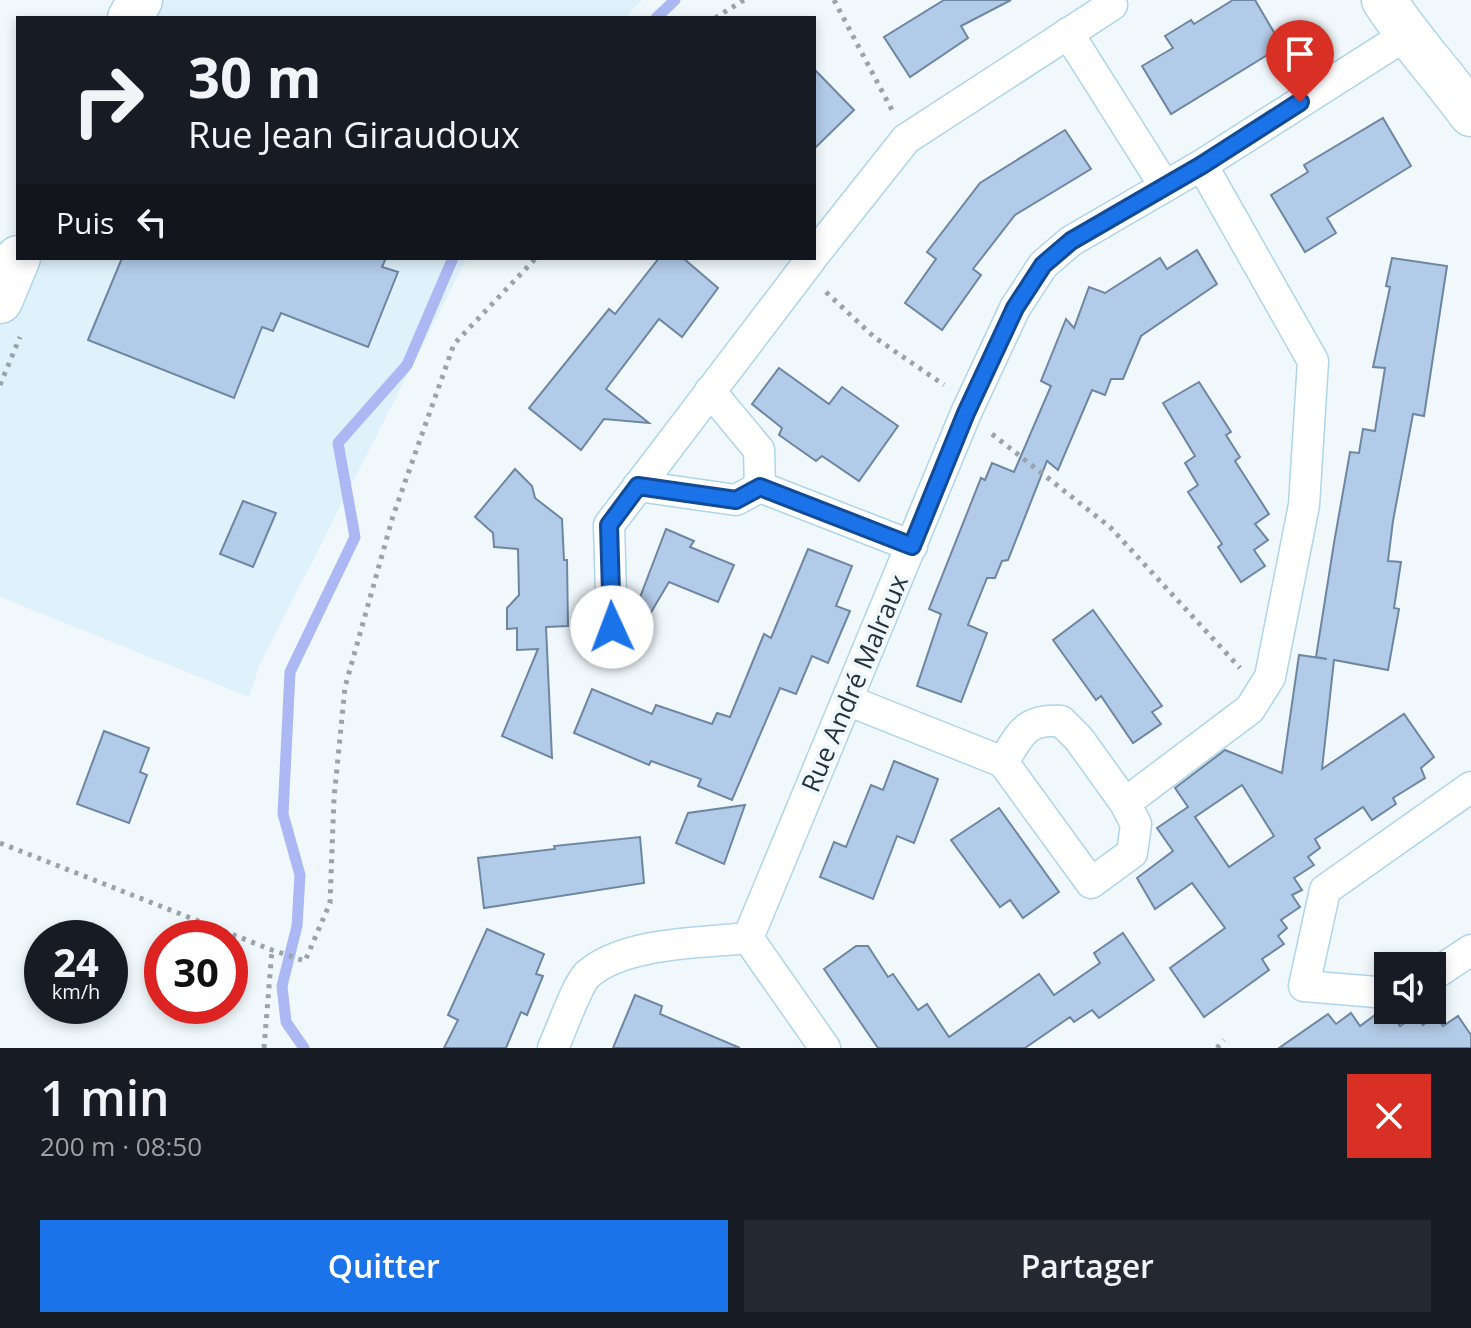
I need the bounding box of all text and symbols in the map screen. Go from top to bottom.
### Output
pin [1266,20,1334,102]
icon: arrive [1278,32,1322,76]
text: 30 m [188,38,322,114]
icon: right [56,48,160,152]
text: Rue Jean Giraudoux [188,110,520,159]
icon: left [130,200,174,244]
text: Puis [56,202,114,243]
street label: Rue André Malraux [792,569,916,797]
position arrow [570,585,654,669]
speed limit sign: 30 [144,920,248,1024]
text: 24 [53,934,99,989]
map controls [1374,952,1446,1024]
button: sound [1374,952,1446,1024]
text: km/h [52,978,100,1005]
text: 1 min [40,1065,170,1130]
button: close [1347,1074,1431,1158]
text: 200 m · 08:50 [40,1128,202,1164]
button: Quitter [40,1220,728,1312]
button: Partager [744,1220,1431,1312]

